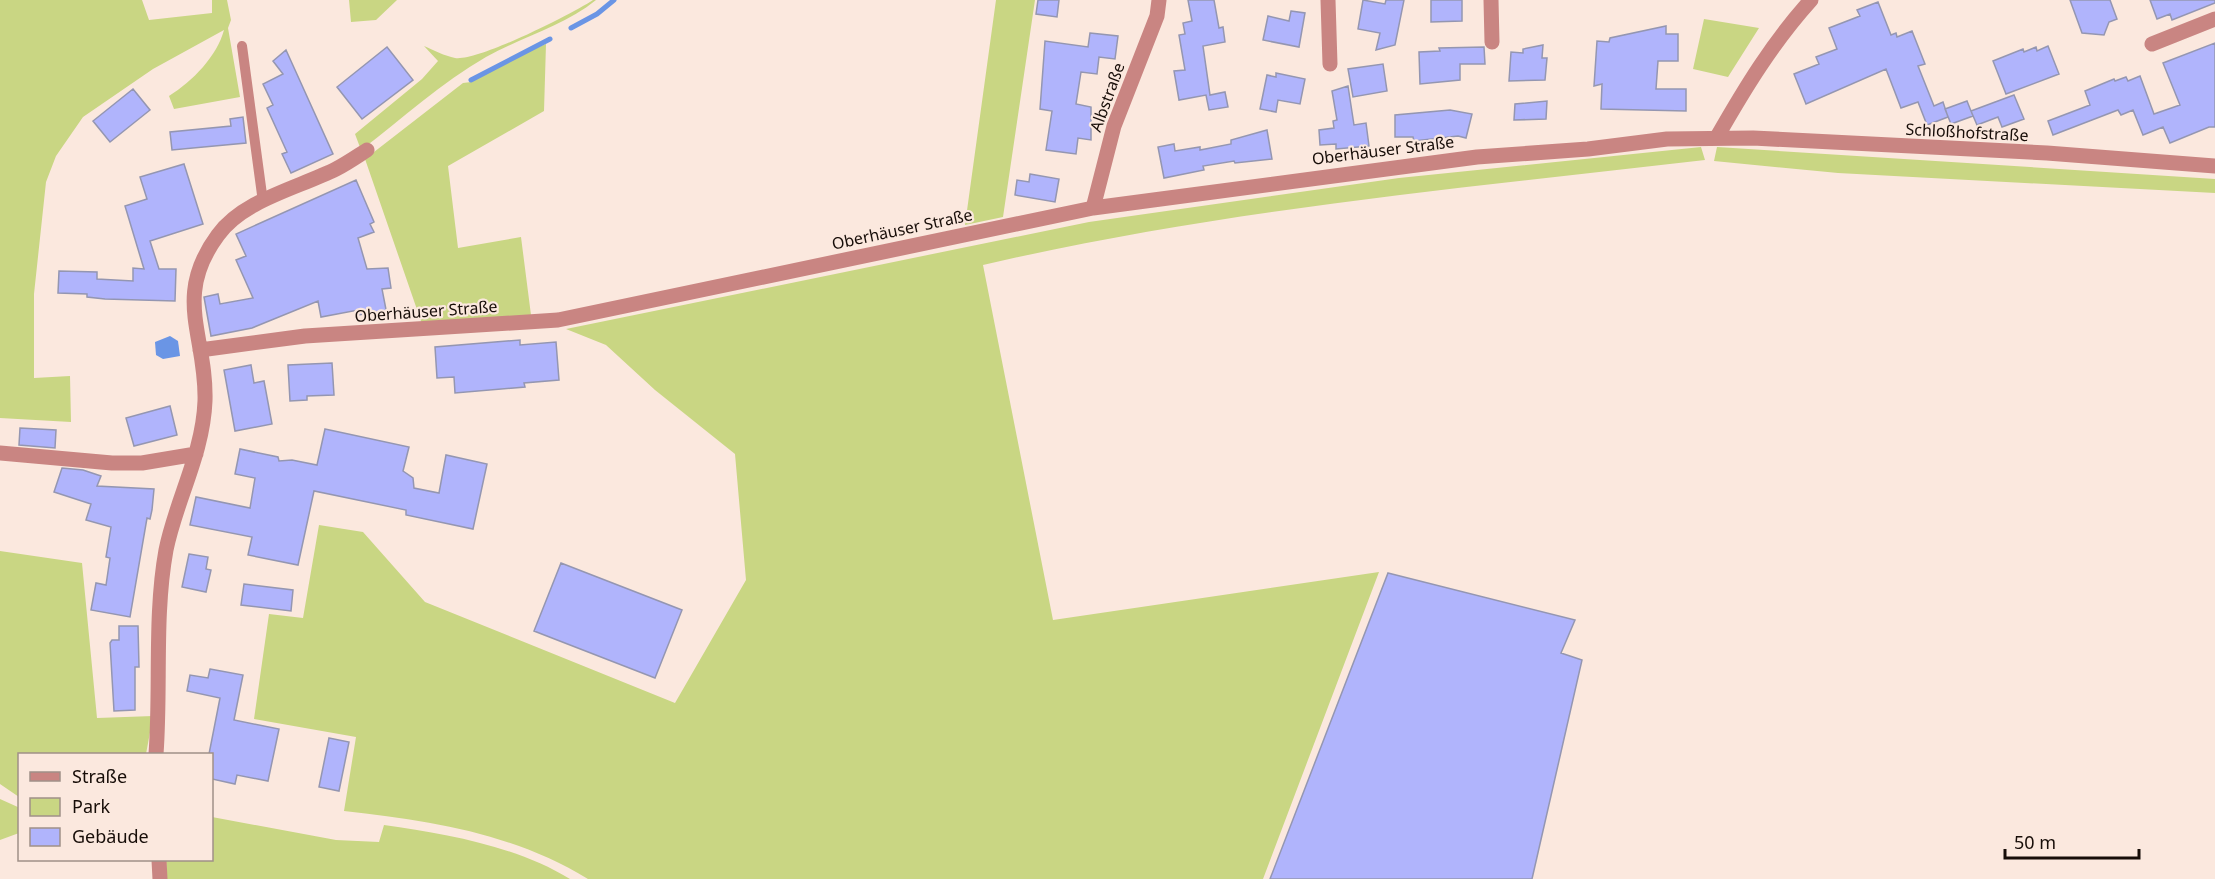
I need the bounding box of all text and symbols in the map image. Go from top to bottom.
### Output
street label: Albstraße [1084,59,1130,135]
street label: Schloßhofstraße [1905,118,2029,146]
street label: Oberhäuser Straße [1311,130,1455,170]
street label: Oberhäuser Straße [830,203,974,255]
street label: Oberhäuser Straße [354,295,498,327]
legend [18,753,213,861]
text: Straße [72,764,127,788]
text: Park [72,794,110,818]
scale bar [2005,822,2138,860]
text: Gebäude [72,824,149,848]
text: 50 m [2014,830,2056,854]

